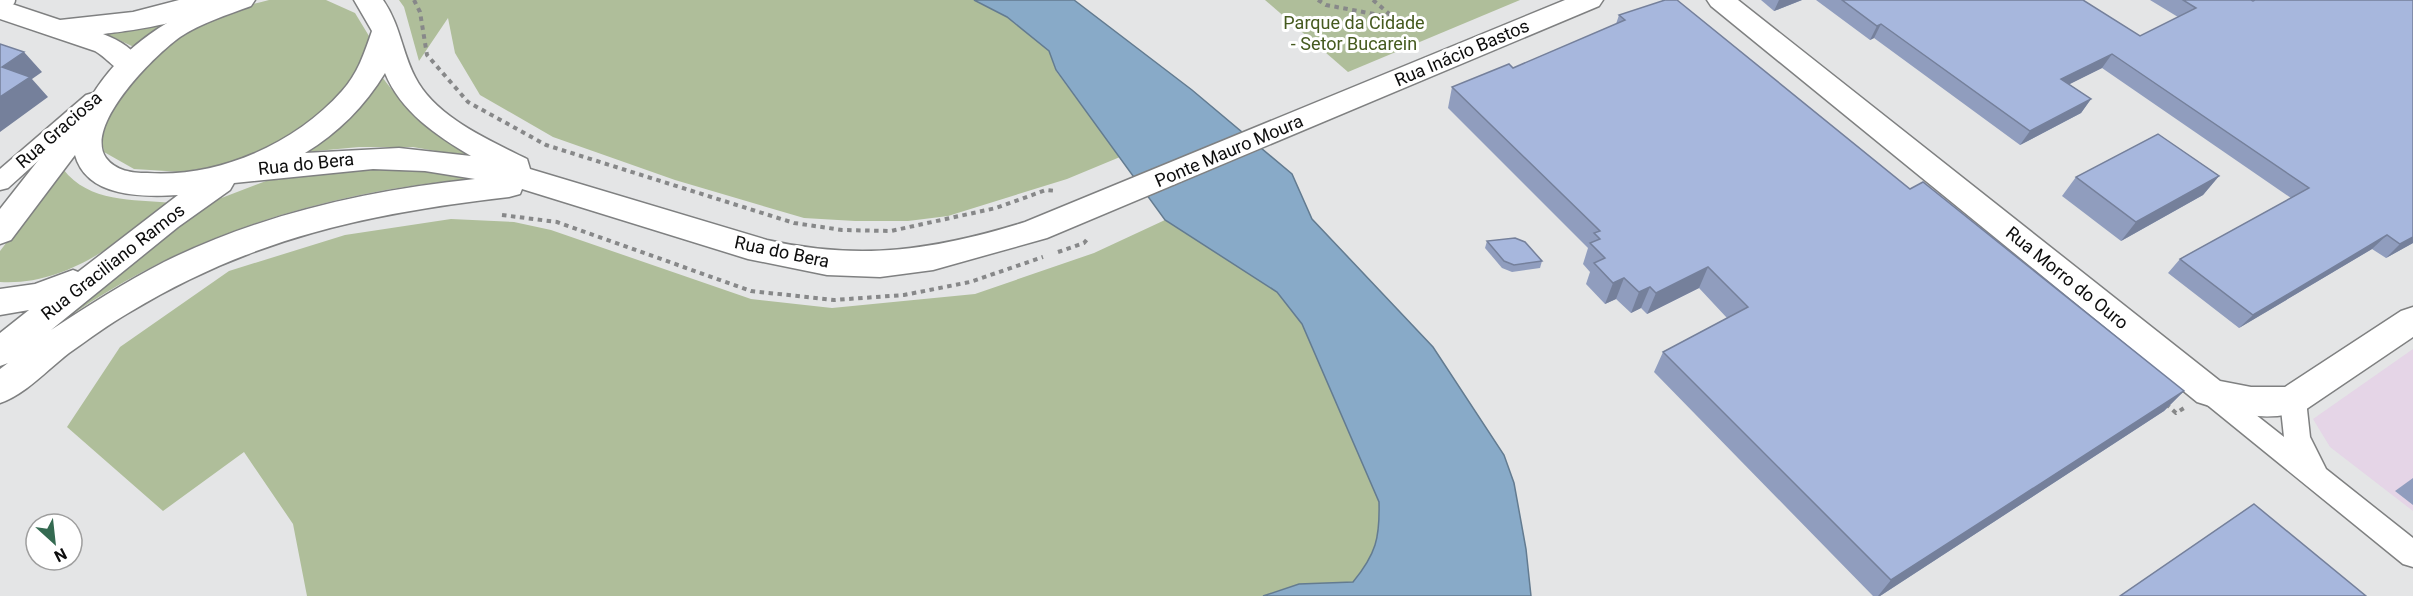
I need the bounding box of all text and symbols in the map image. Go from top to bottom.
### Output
park label: Parque da Cidade - Setor Bucarein [1283,12,1425,54]
street label: Rua Inácio Bastos [1391,15,1532,90]
street label: Rua Graciosa [12,87,106,172]
street label: Ponte Mauro Moura [1152,110,1306,191]
street label: Rua do Bera [257,148,355,179]
street label: Rua Graciliano Ramos [37,199,189,324]
street label: Rua Morro do Ouro [2002,222,2133,333]
street label: Rua do Bera [733,231,831,272]
north arrow [24,512,84,572]
text: N [51,544,70,566]

